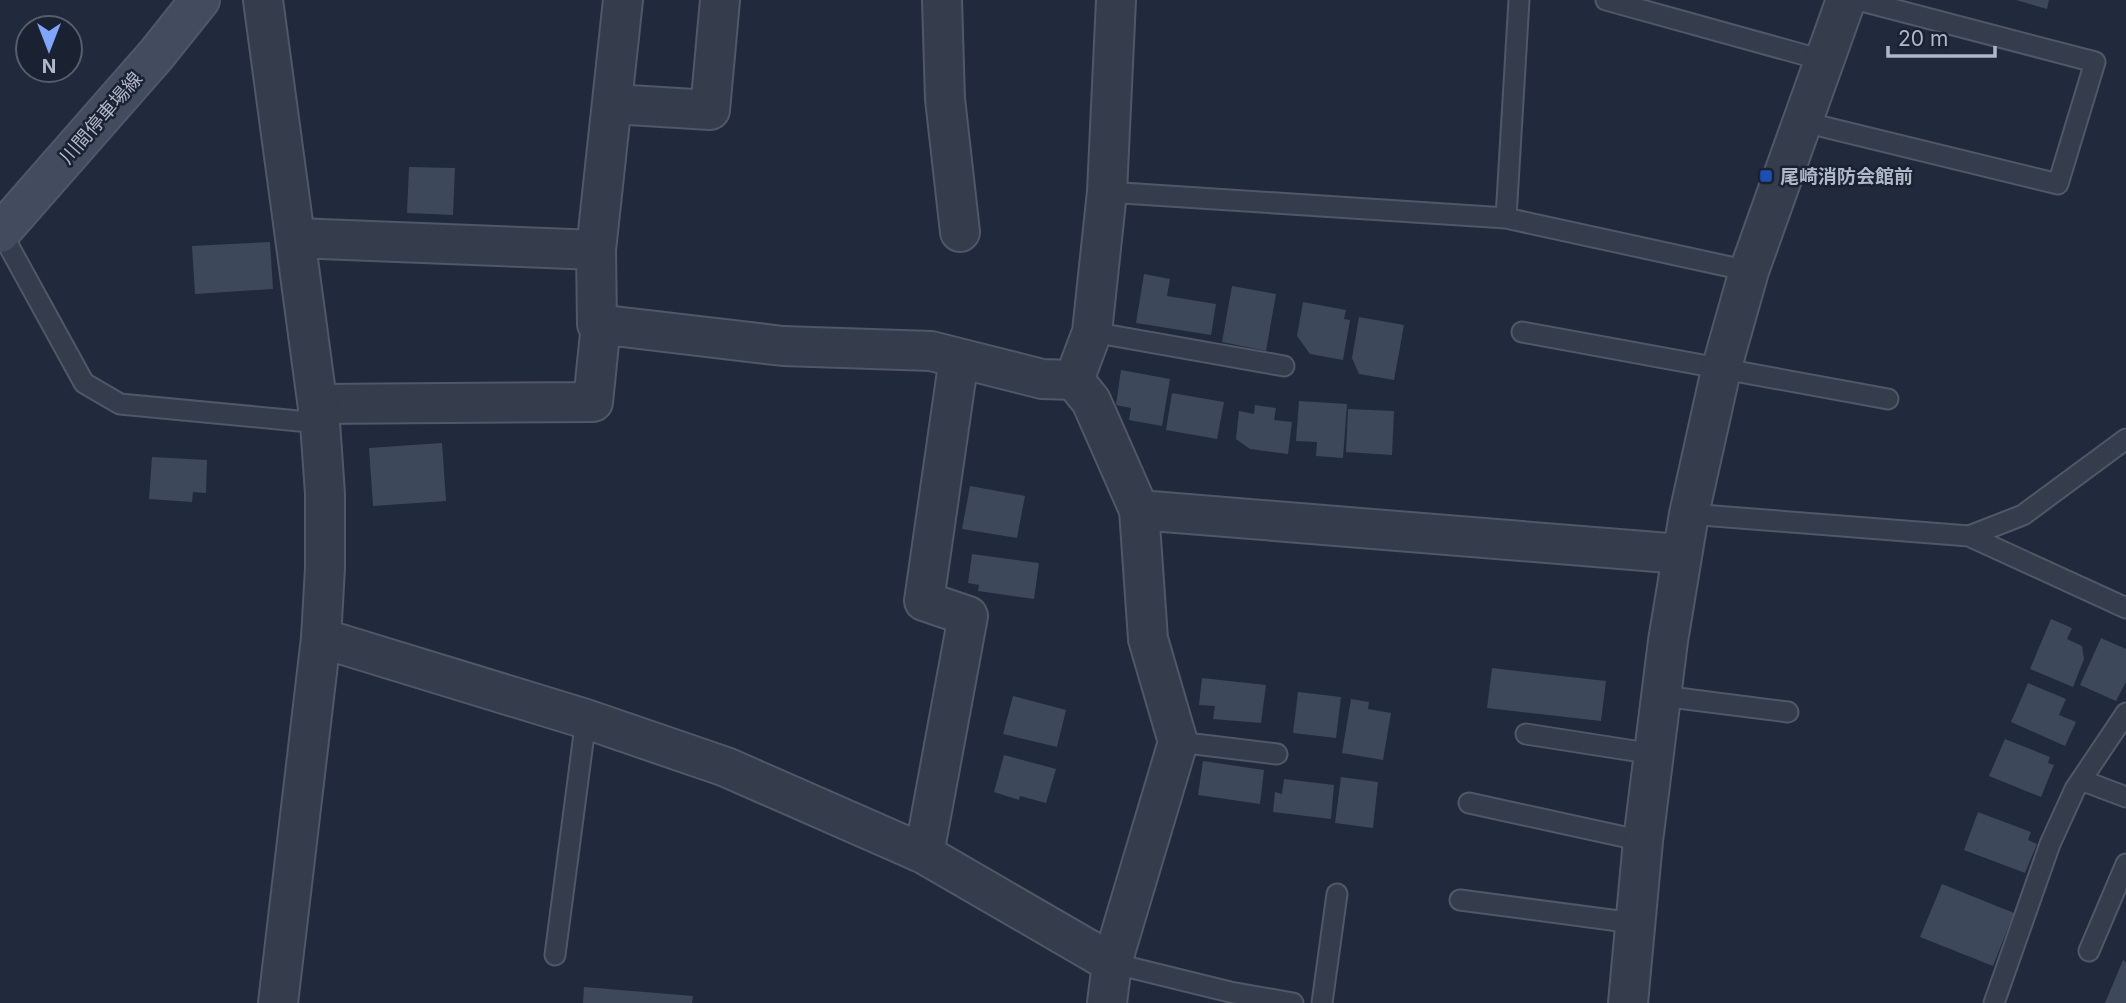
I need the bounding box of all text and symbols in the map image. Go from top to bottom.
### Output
north arrow [14,14,84,84]
scale bar [1888,14,1995,58]
text: 20 m [1898,26,1948,51]
text: N [42,54,56,77]
street label: 川間停車場線 [55,67,147,169]
place label: 尾崎消防会館前 [1780,165,1913,188]
marker: 尾崎消防会館前 [1758,168,1774,184]

